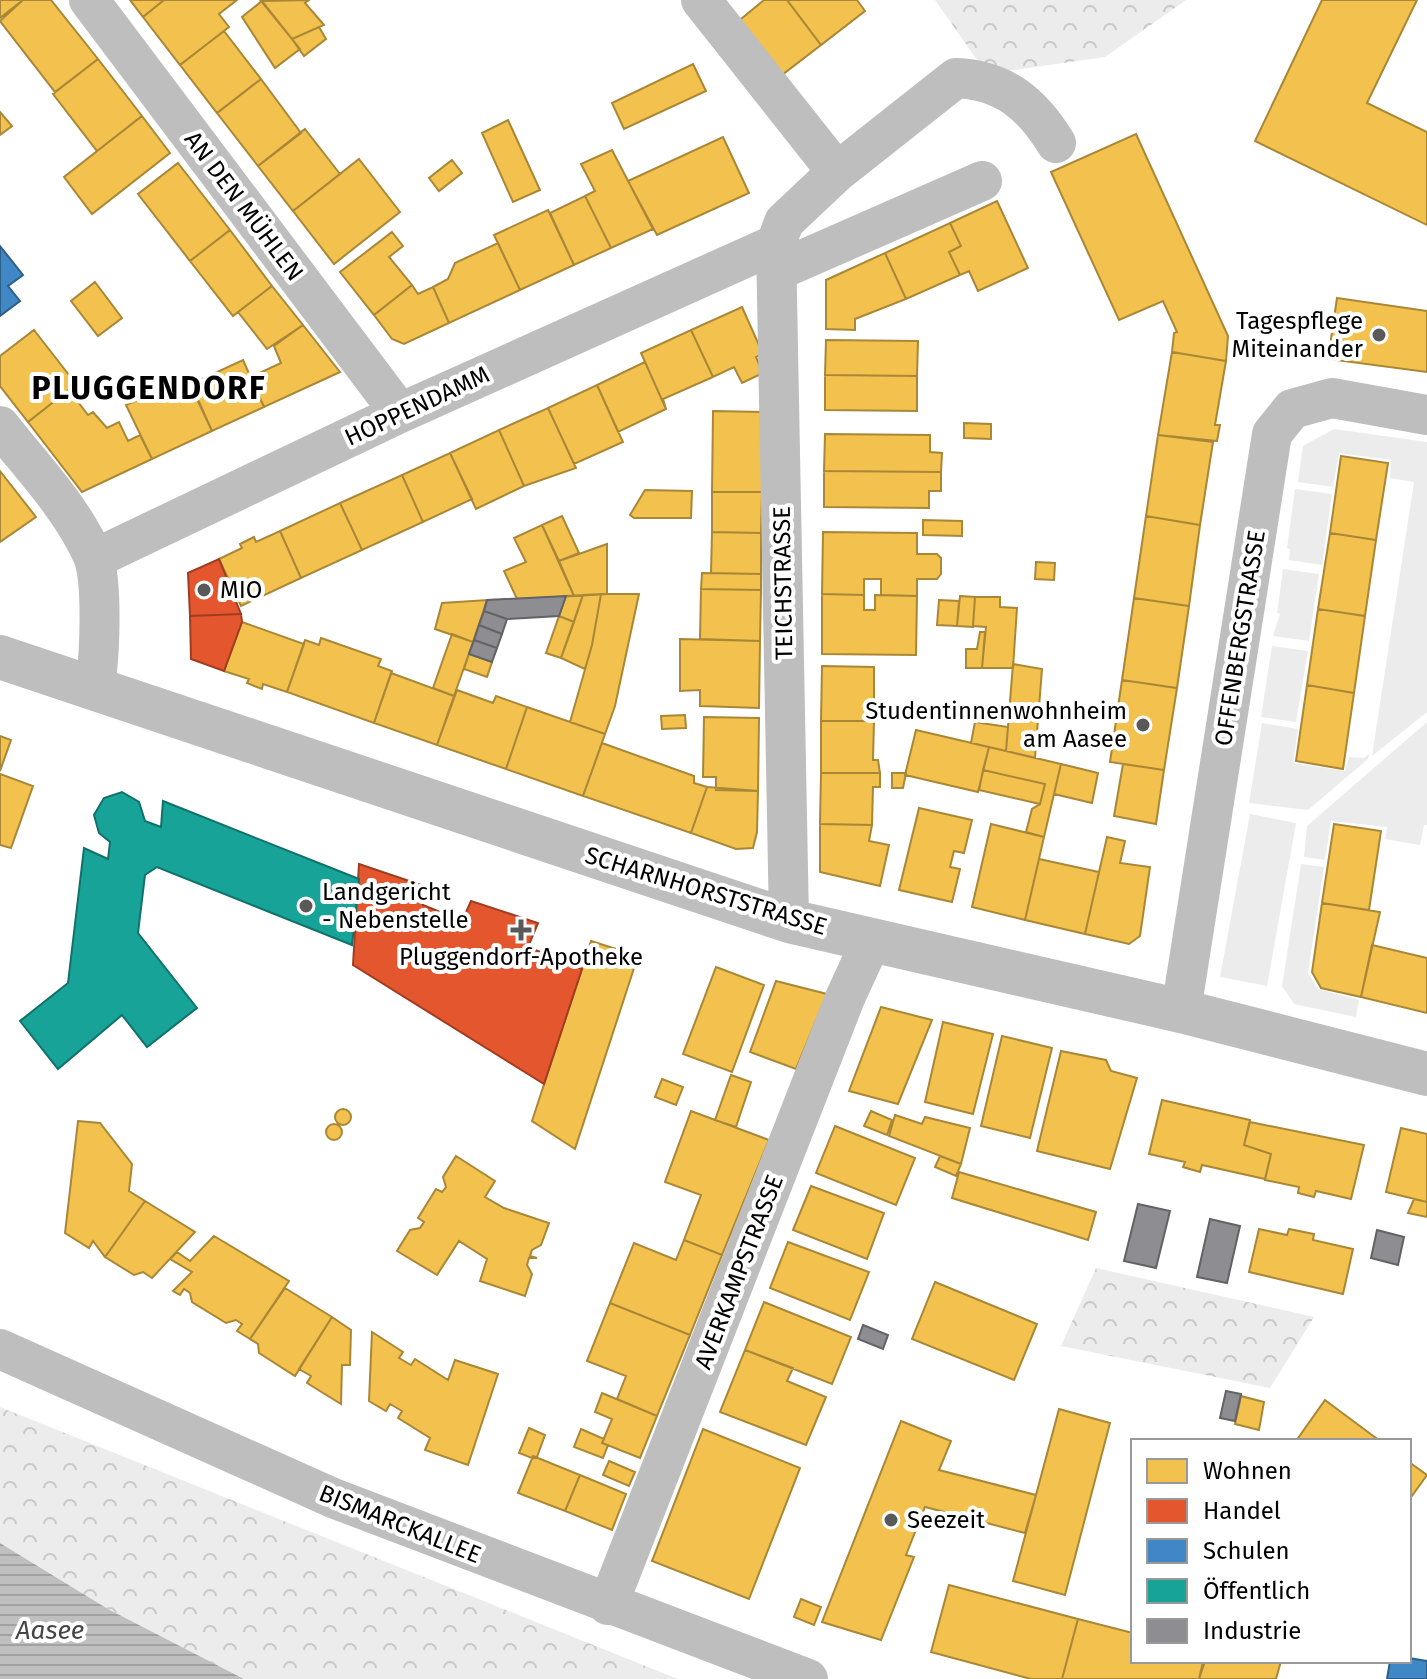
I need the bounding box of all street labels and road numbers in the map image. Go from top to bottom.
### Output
street label: AN DEN MÜHLEN [179,126,309,286]
street label: HOPPENDAMM [340,360,494,452]
street label: TEICHSTRASSE [768,506,798,660]
street label: OFFENBERGSTRASSE [1209,528,1271,748]
street label: SCHARNHORSTSTRASSE [582,841,830,941]
street label: AVERKAMPSTRASSE [689,1171,789,1373]
street label: BISMARCKALLEE [315,1479,485,1569]

